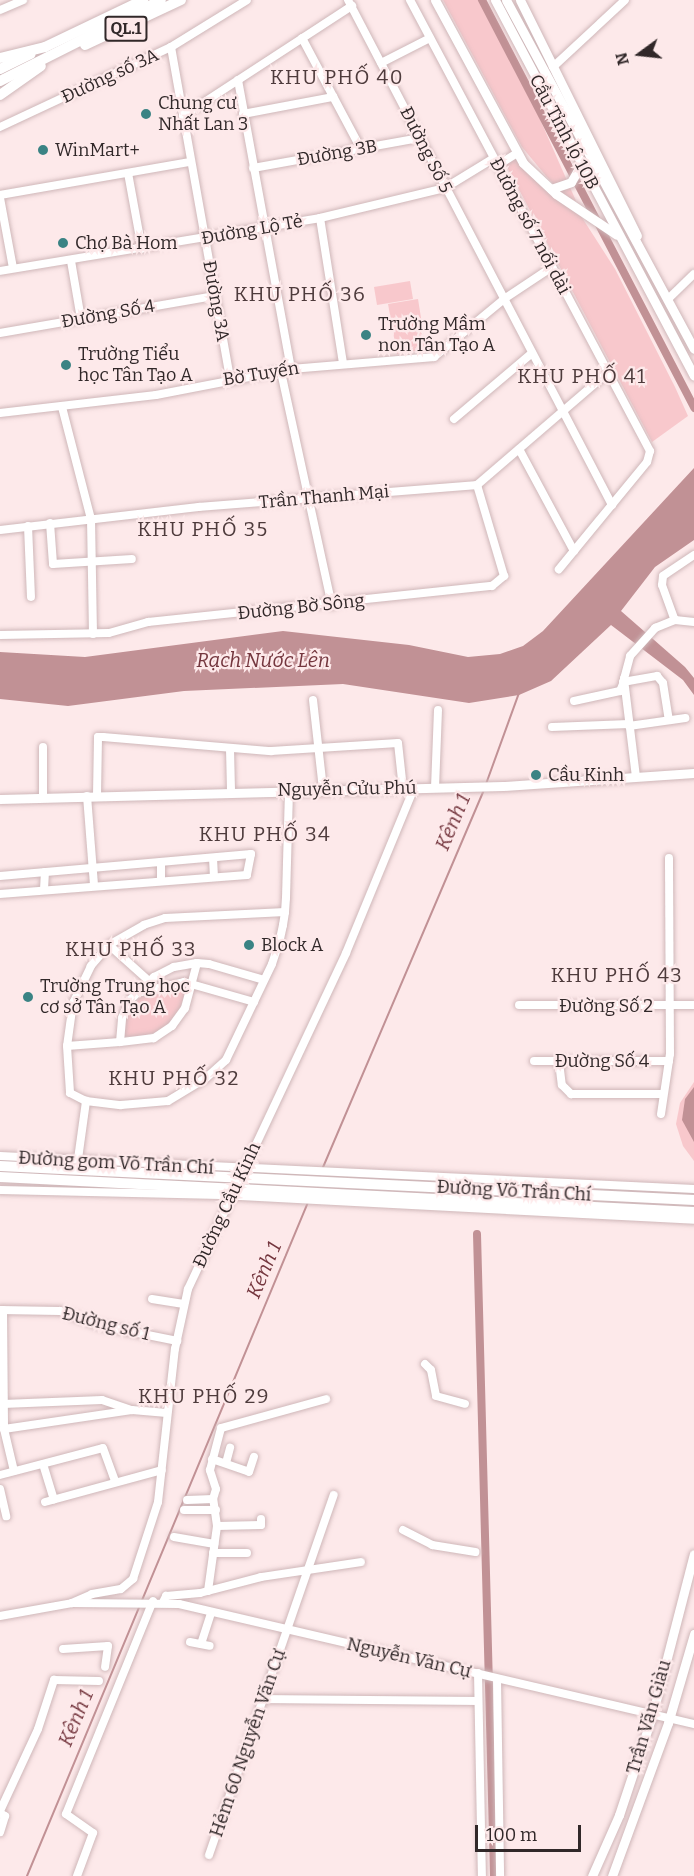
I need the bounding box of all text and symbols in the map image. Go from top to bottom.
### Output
road number: QL.1 [104,16,148,42]
north arrow [610,24,670,84]
street label: Đường số 3A [58,44,162,108]
text: N [611,50,633,67]
district label: KHU PHỐ 40 [270,65,404,89]
street label: Cầu Tỉnh lộ 10B [525,71,603,193]
place label: Chung cư Nhất Lan 3 [158,93,248,136]
street label: Đường Số 5 [395,103,457,197]
marker: Chung cư Nhất Lan 3 [139,107,153,121]
street label: Đường 3B [295,135,379,171]
place label: WinMart+ [55,139,140,161]
marker: WinMart+ [36,143,50,157]
street label: Đường số 7 nối dài [485,154,575,298]
street label: Đường Lộ Tẻ [200,210,304,250]
place label: Chợ Bà Hom [75,232,177,254]
marker: Chợ Bà Hom [56,236,70,250]
street label: Đường 3A [198,259,234,343]
district label: KHU PHỐ 36 [234,282,366,306]
street label: Đường Số 4 [60,295,156,333]
place label: Trường Mầm non Tân Tạo A [378,314,495,356]
marker: Trường Mầm non Tân Tạo A [359,328,373,342]
place label: Trường Tiểu học Tân Tạo A [78,344,193,386]
street label: Bờ Tuyến [221,357,301,391]
marker: Trường Tiểu học Tân Tạo A [59,358,73,372]
district label: KHU PHỐ 41 [517,364,647,388]
street label: Trần Thanh Mại [258,481,390,513]
district label: KHU PHỐ 35 [137,517,269,541]
street label: Đường Bờ Sông [237,590,365,624]
water label: Rạch Nước Lên [196,648,330,672]
place label: Cầu Kinh [548,764,624,786]
marker: Cầu Kinh [529,768,543,782]
street label: Nguyễn Cửu Phú [277,777,417,801]
water label: Kênh 1 [430,790,476,854]
district label: KHU PHỐ 34 [199,822,331,846]
place label: Block A [261,934,323,956]
district label: KHU PHỐ 33 [65,937,197,961]
marker: Block A [242,938,256,952]
district label: KHU PHỐ 43 [551,963,683,987]
place label: Trường Trung học cơ sở Tân Tạo A [40,976,190,1018]
marker: Trường Trung học cơ sở Tân Tạo A [21,990,35,1004]
street label: Đường Số 2 [559,995,653,1017]
street label: Đường Số 4 [555,1050,649,1072]
district label: KHU PHỐ 32 [108,1066,240,1090]
street label: Đường Cầu Kinh [189,1139,265,1271]
street label: Đường gom Võ Trần Chí [18,1147,214,1179]
street label: Đường Võ Trần Chí [436,1176,592,1206]
water label: Kênh 1 [241,1238,287,1302]
street label: Đường số 1 [60,1303,152,1345]
district label: KHU PHỐ 29 [138,1384,270,1408]
street label: Nguyễn Văn Cự [345,1633,473,1683]
street label: Hẻm 60 Nguyễn Văn Cự [206,1646,290,1840]
street label: Trần Văn Giàu [622,1658,676,1776]
water label: Kênh 1 [53,1686,99,1750]
scale bar [478,1813,584,1851]
text: 100 m [486,1824,537,1846]

